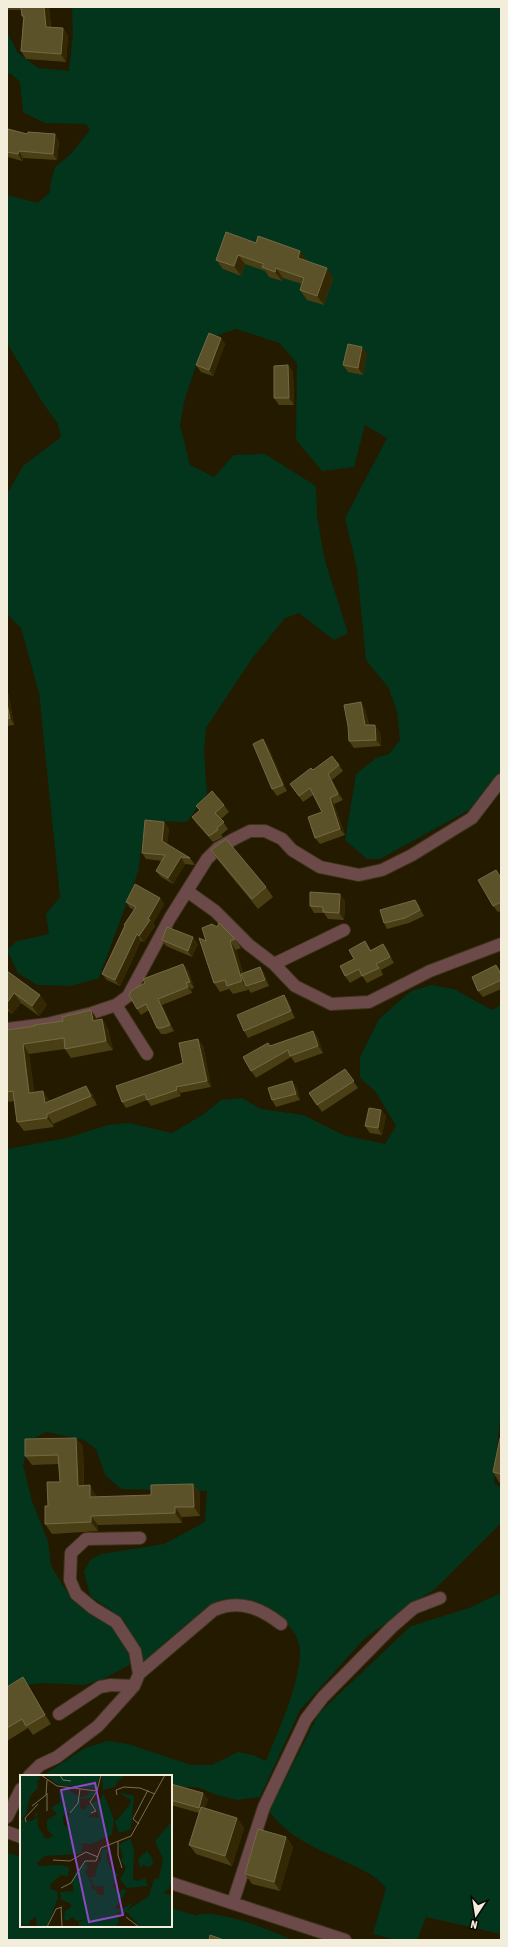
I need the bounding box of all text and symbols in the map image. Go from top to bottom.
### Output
inset map [20,1775,172,1927]
north arrow [456,1895,496,1935]
text: N [469,1918,478,1931]

